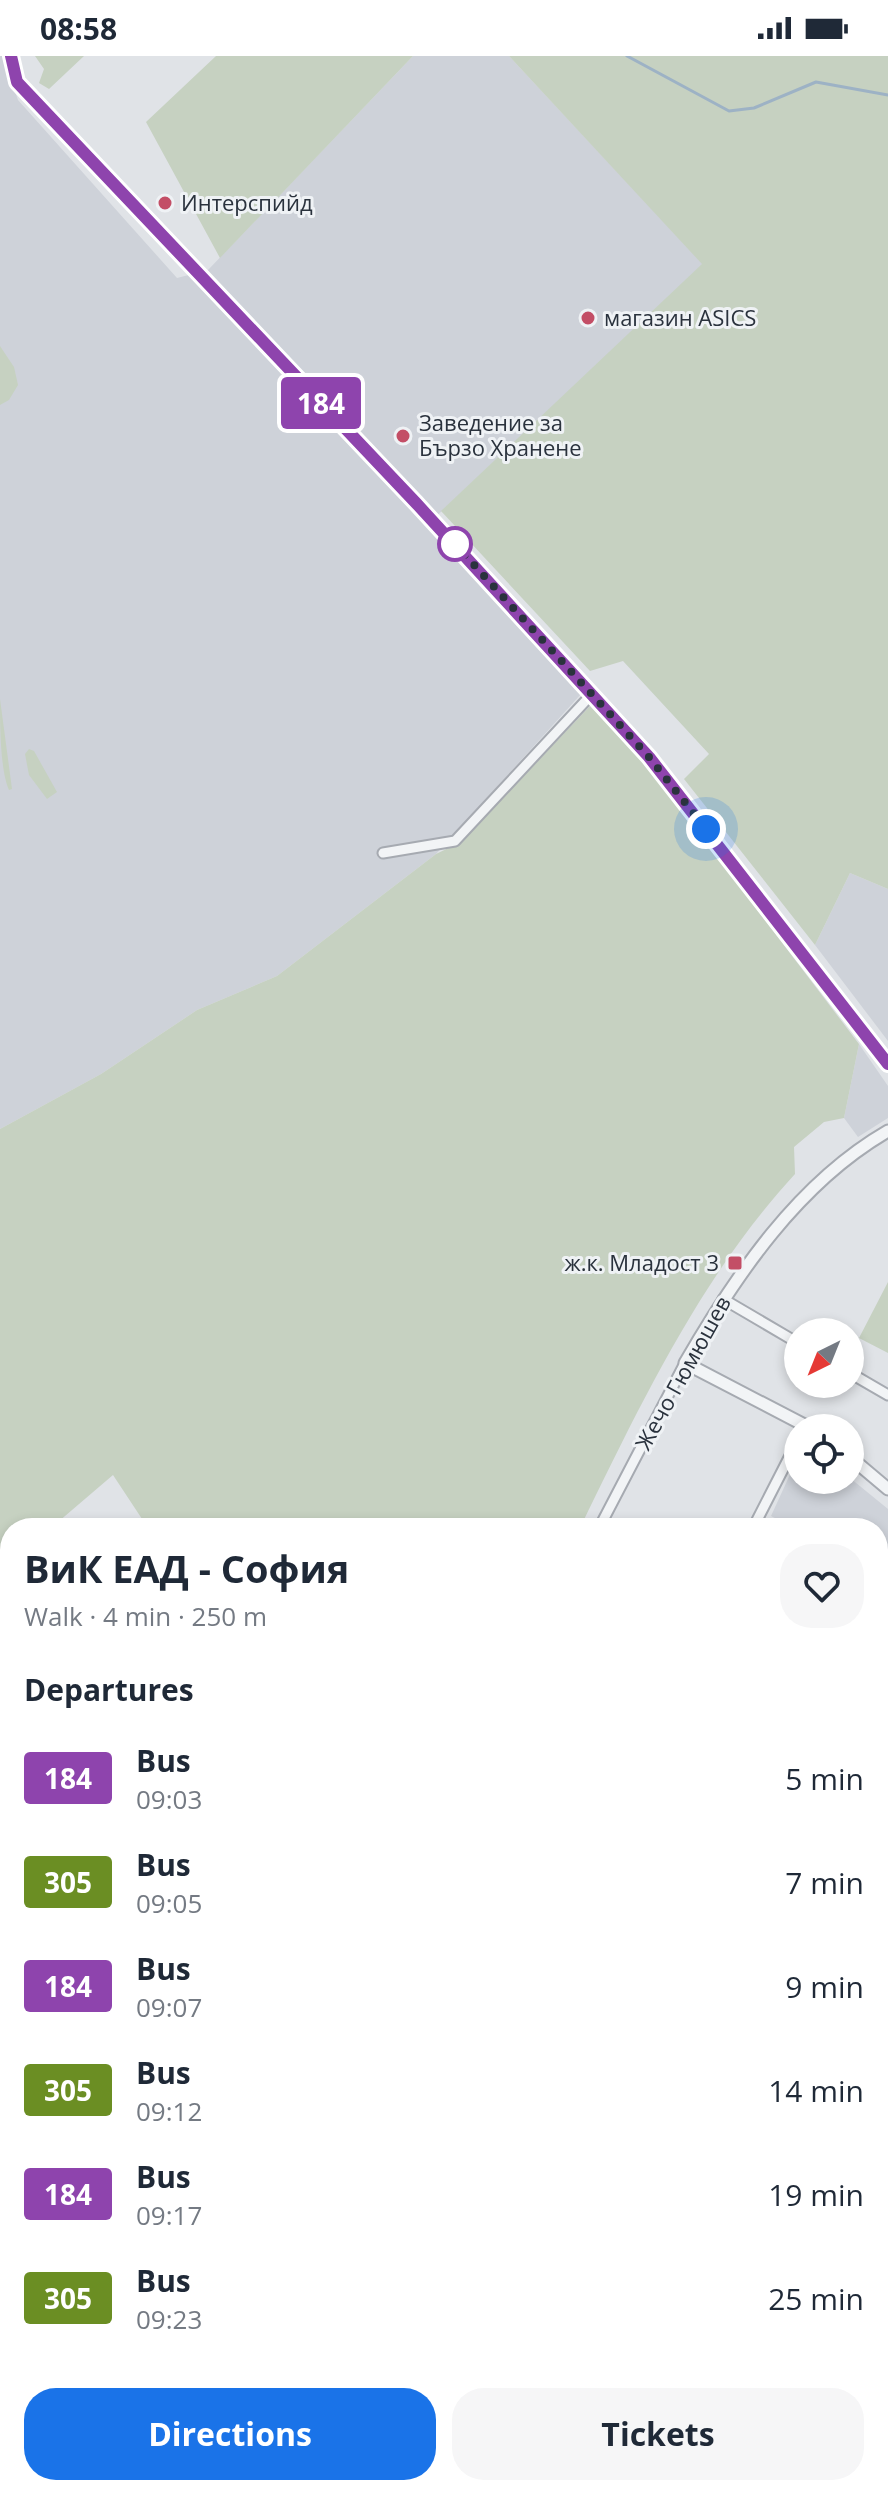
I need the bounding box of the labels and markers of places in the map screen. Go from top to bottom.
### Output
place label: Интерспийд [181,187,313,217]
marker: Интерспийд [156,194,174,212]
place label: магазин ASICS [604,302,756,332]
marker: магазин ASICS [579,309,597,327]
place label: Заведение за Бързо Хранене [419,407,582,462]
marker: Заведение за Бързо Хранене [394,427,412,445]
unlabelled marker [438,527,472,561]
place label: ж.к. Младост 3 [565,1247,719,1277]
marker: ж.к. Младост 3 [726,1254,744,1272]

